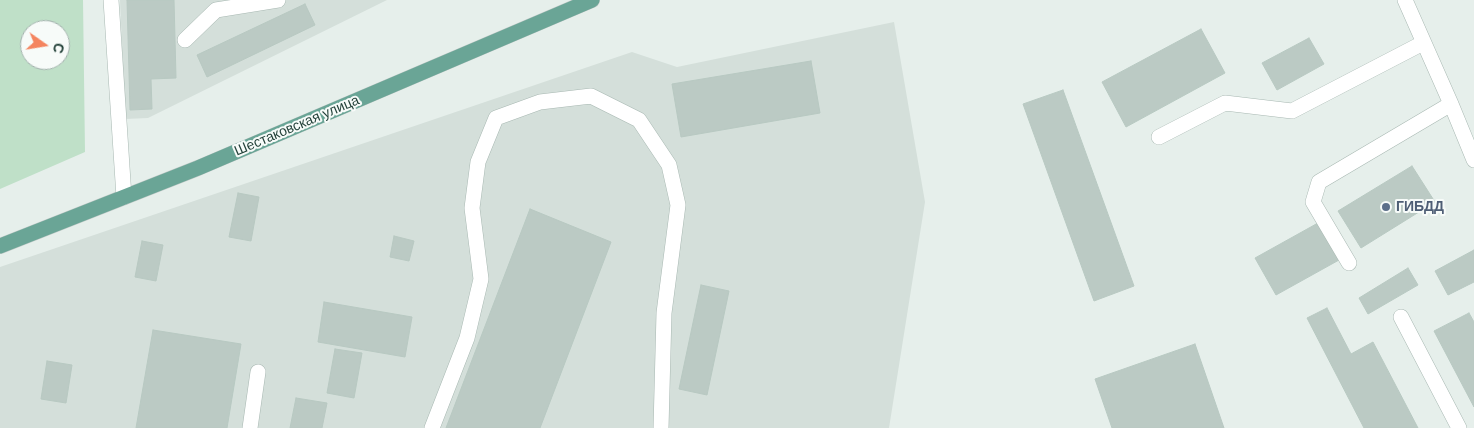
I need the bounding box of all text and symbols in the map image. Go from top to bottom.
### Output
north arrow [20,20,70,70]
text: С [50,41,68,55]
street label: Шестаковская улица [232,92,362,160]
place label: ГИБДД [1396,199,1444,215]
marker: ГИБДД [1380,201,1392,213]

